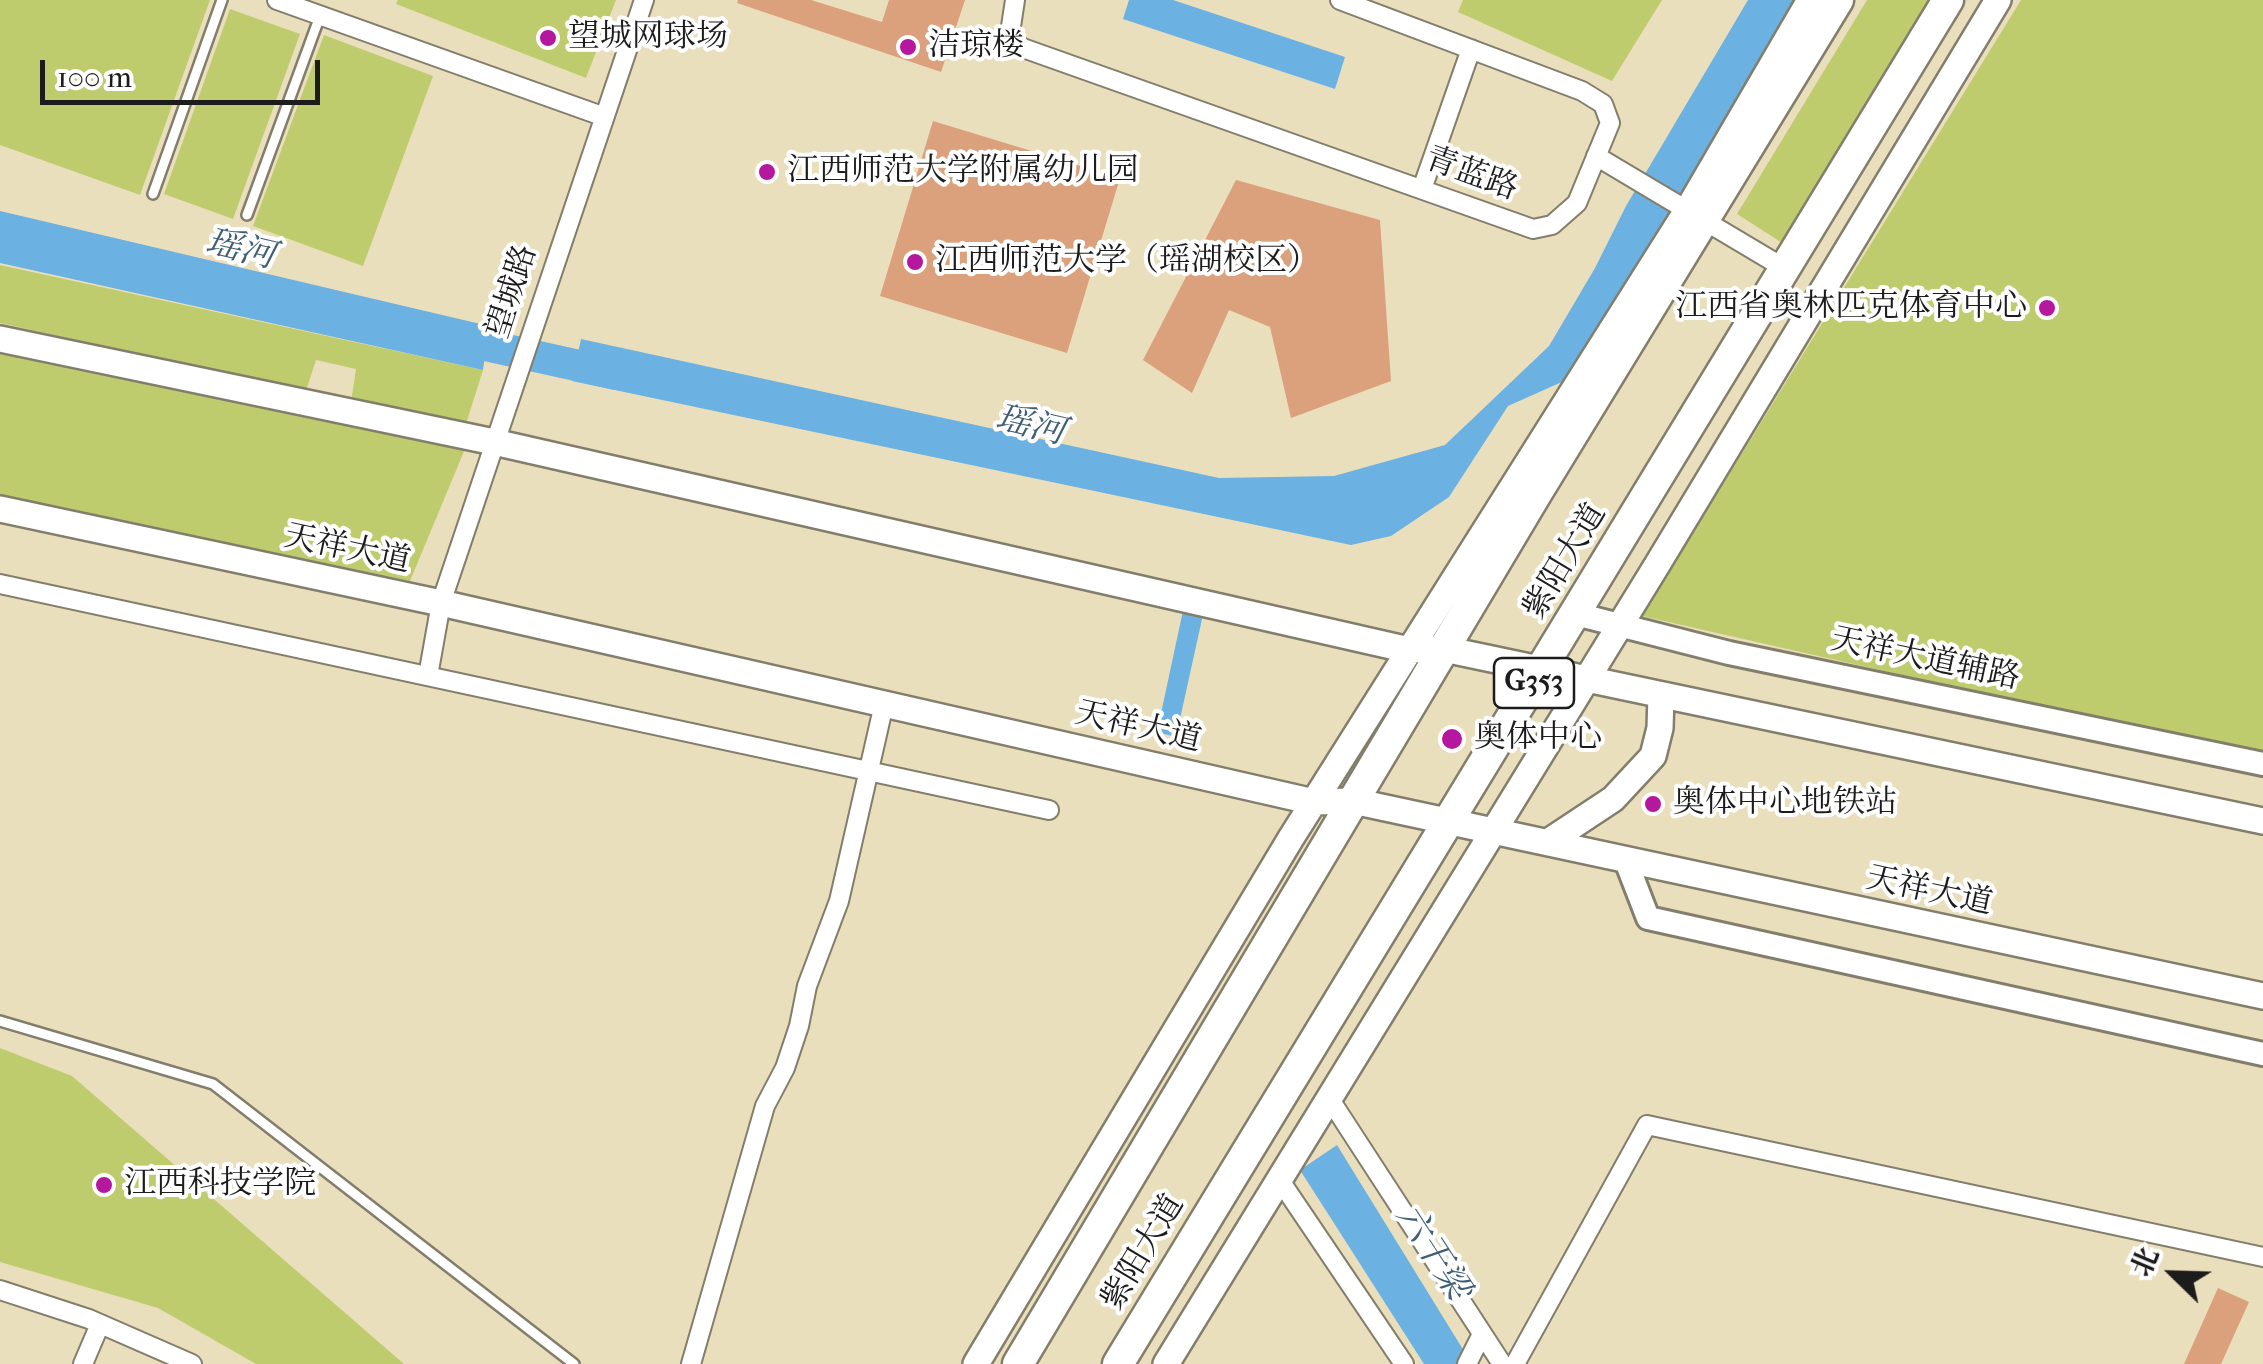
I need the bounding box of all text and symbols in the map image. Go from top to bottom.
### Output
place label: 望城网球场 [568,19,728,57]
marker: 望城网球场 [537,27,559,49]
place label: 洁琼楼 [928,28,1024,66]
marker: 洁琼楼 [897,36,919,58]
scale bar [45,40,325,102]
text: 100 m [57,60,132,95]
street label: 青蓝路 [1419,141,1523,209]
place label: 江西师范大学附属幼儿园 [787,153,1139,191]
marker: 江西师范大学附属幼儿园 [756,161,778,183]
water label: 瑶河 [201,223,279,279]
street label: 望城路 [480,240,546,344]
place label: 江西师范大学（瑶湖校区） [935,243,1319,281]
marker: 江西师范大学（瑶湖校区） [904,251,926,273]
place label: 江西省奥林匹克体育中心 [1675,289,2027,327]
marker: 江西省奥林匹克体育中心 [2036,297,2058,319]
water label: 瑶河 [991,399,1069,455]
street label: 紫阳大道 [1517,497,1615,627]
street label: 天祥大道 [280,518,414,582]
street label: 天祥大道辅路 [1827,621,2023,699]
road number: G353 [1494,658,1574,708]
street label: 天祥大道 [1071,695,1205,761]
place label: 奥体中心 [1474,720,1602,758]
marker: 奥体中心 [1439,726,1465,752]
place label: 奥体中心地铁站 [1673,785,1897,823]
marker: 奥体中心地铁站 [1642,793,1664,815]
street label: 天祥大道 [1862,860,1996,924]
place label: 江西科技学院 [124,1166,316,1204]
marker: 江西科技学院 [93,1174,115,1196]
street label: 紫阳大道 [1095,1188,1193,1318]
water label: 六干梁 [1385,1198,1477,1308]
north arrow [2123,1224,2223,1324]
text: 北 [2124,1243,2166,1281]

